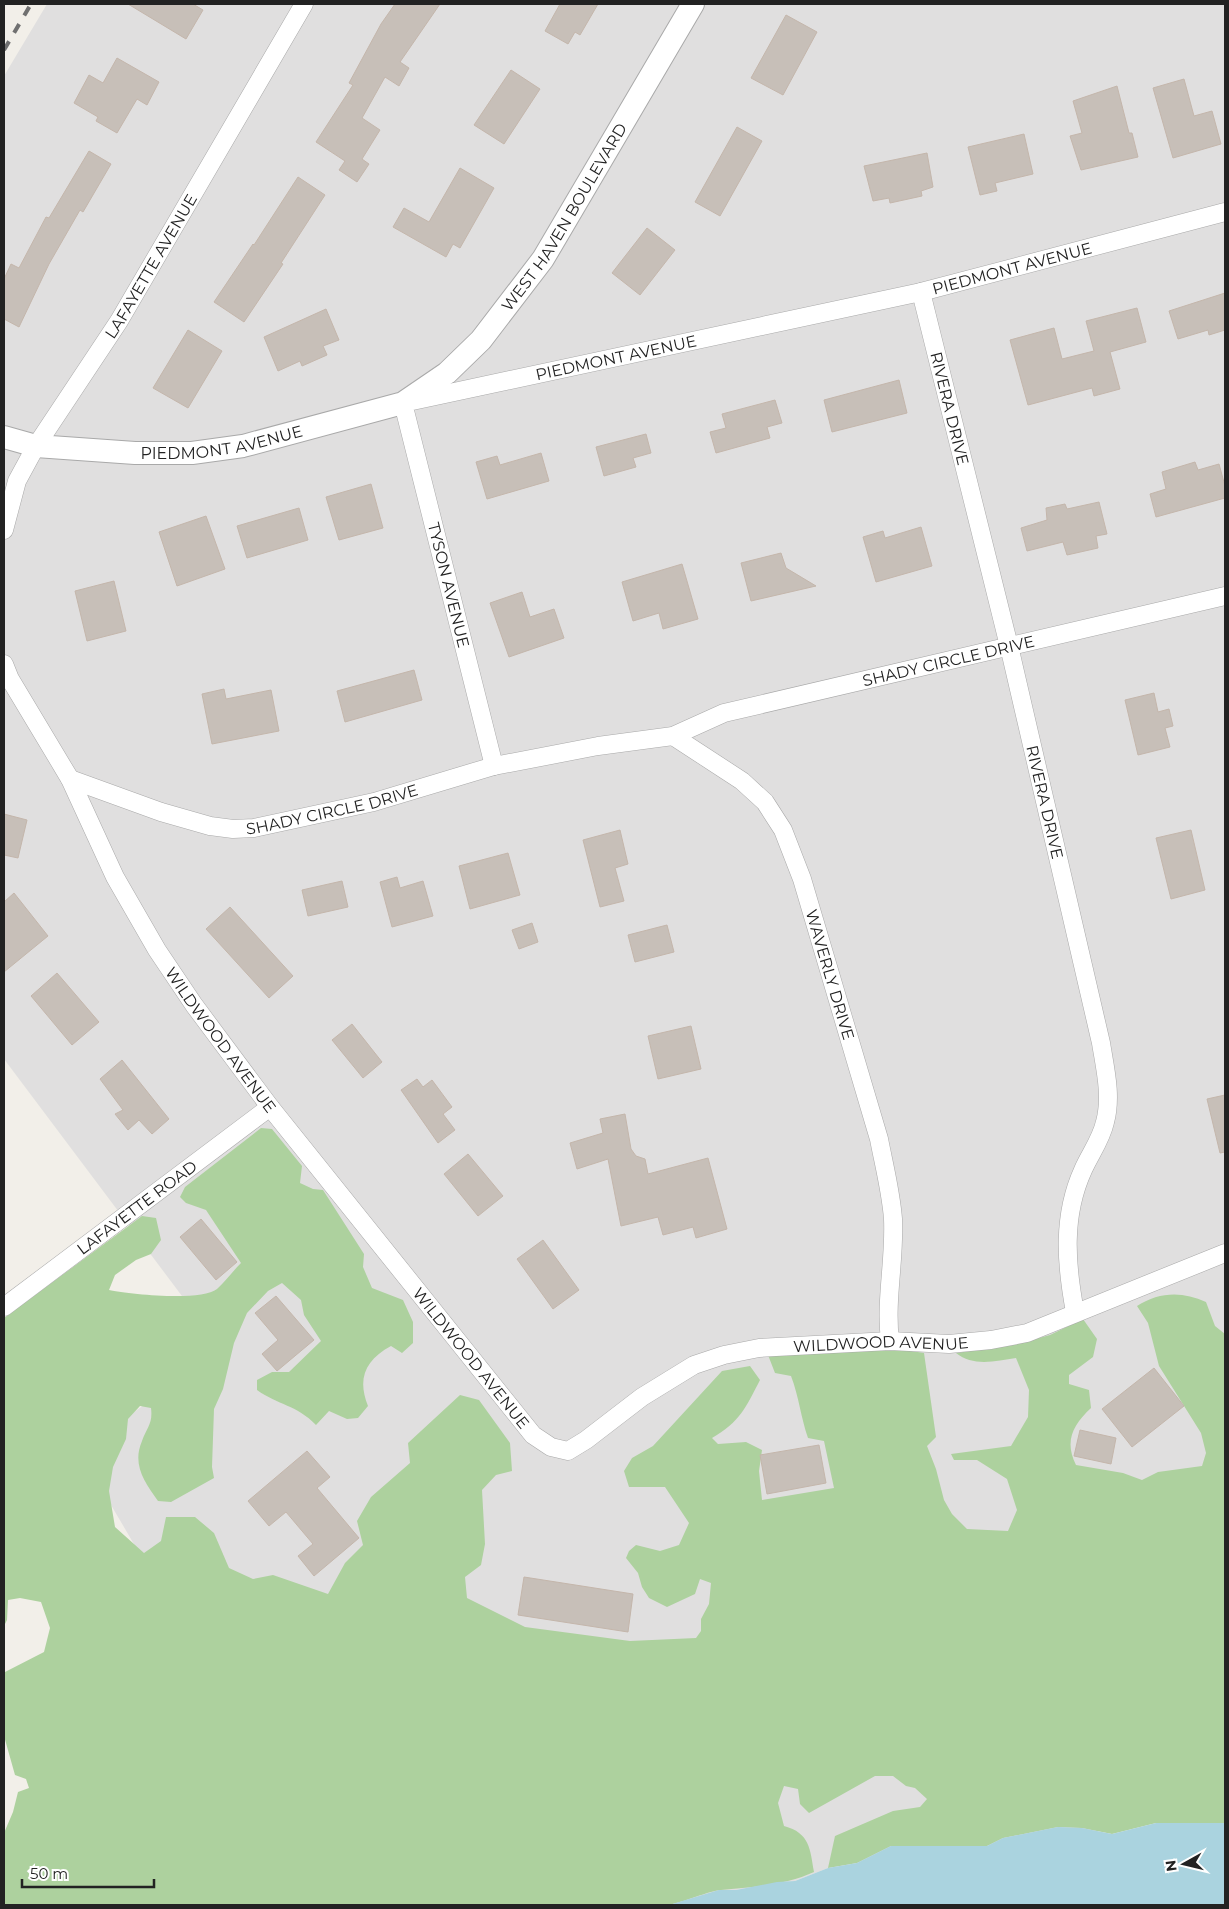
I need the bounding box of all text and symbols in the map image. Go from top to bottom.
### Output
street label: WEST HAVEN BOULEVARD [498,120,631,315]
street label: LAFAYETTE AVENUE [101,191,201,342]
street label: PIEDMONT AVENUE [930,238,1094,299]
street label: PIEDMONT AVENUE [534,331,698,384]
street label: RIVERA DRIVE [926,350,973,467]
street label: PIEDMONT AVENUE [140,421,305,463]
street label: TYSON AVENUE [424,521,473,650]
street label: SHADY CIRCLE DRIVE [861,632,1036,690]
street label: RIVERA DRIVE [1022,743,1067,861]
street label: SHADY CIRCLE DRIVE [246,780,420,838]
street label: WAVERLY DRIVE [802,907,858,1042]
street label: WILDWOOD AVENUE [161,964,280,1117]
street label: LAFAYETTE ROAD [73,1157,201,1259]
street label: WILDWOOD AVENUE [409,1284,533,1433]
street label: WILDWOOD AVENUE [793,1332,969,1356]
north arrow [1159,1839,1209,1889]
scale bar [22,1856,155,1888]
text: N [1161,1859,1181,1873]
text: 50 m [30,1864,68,1883]

